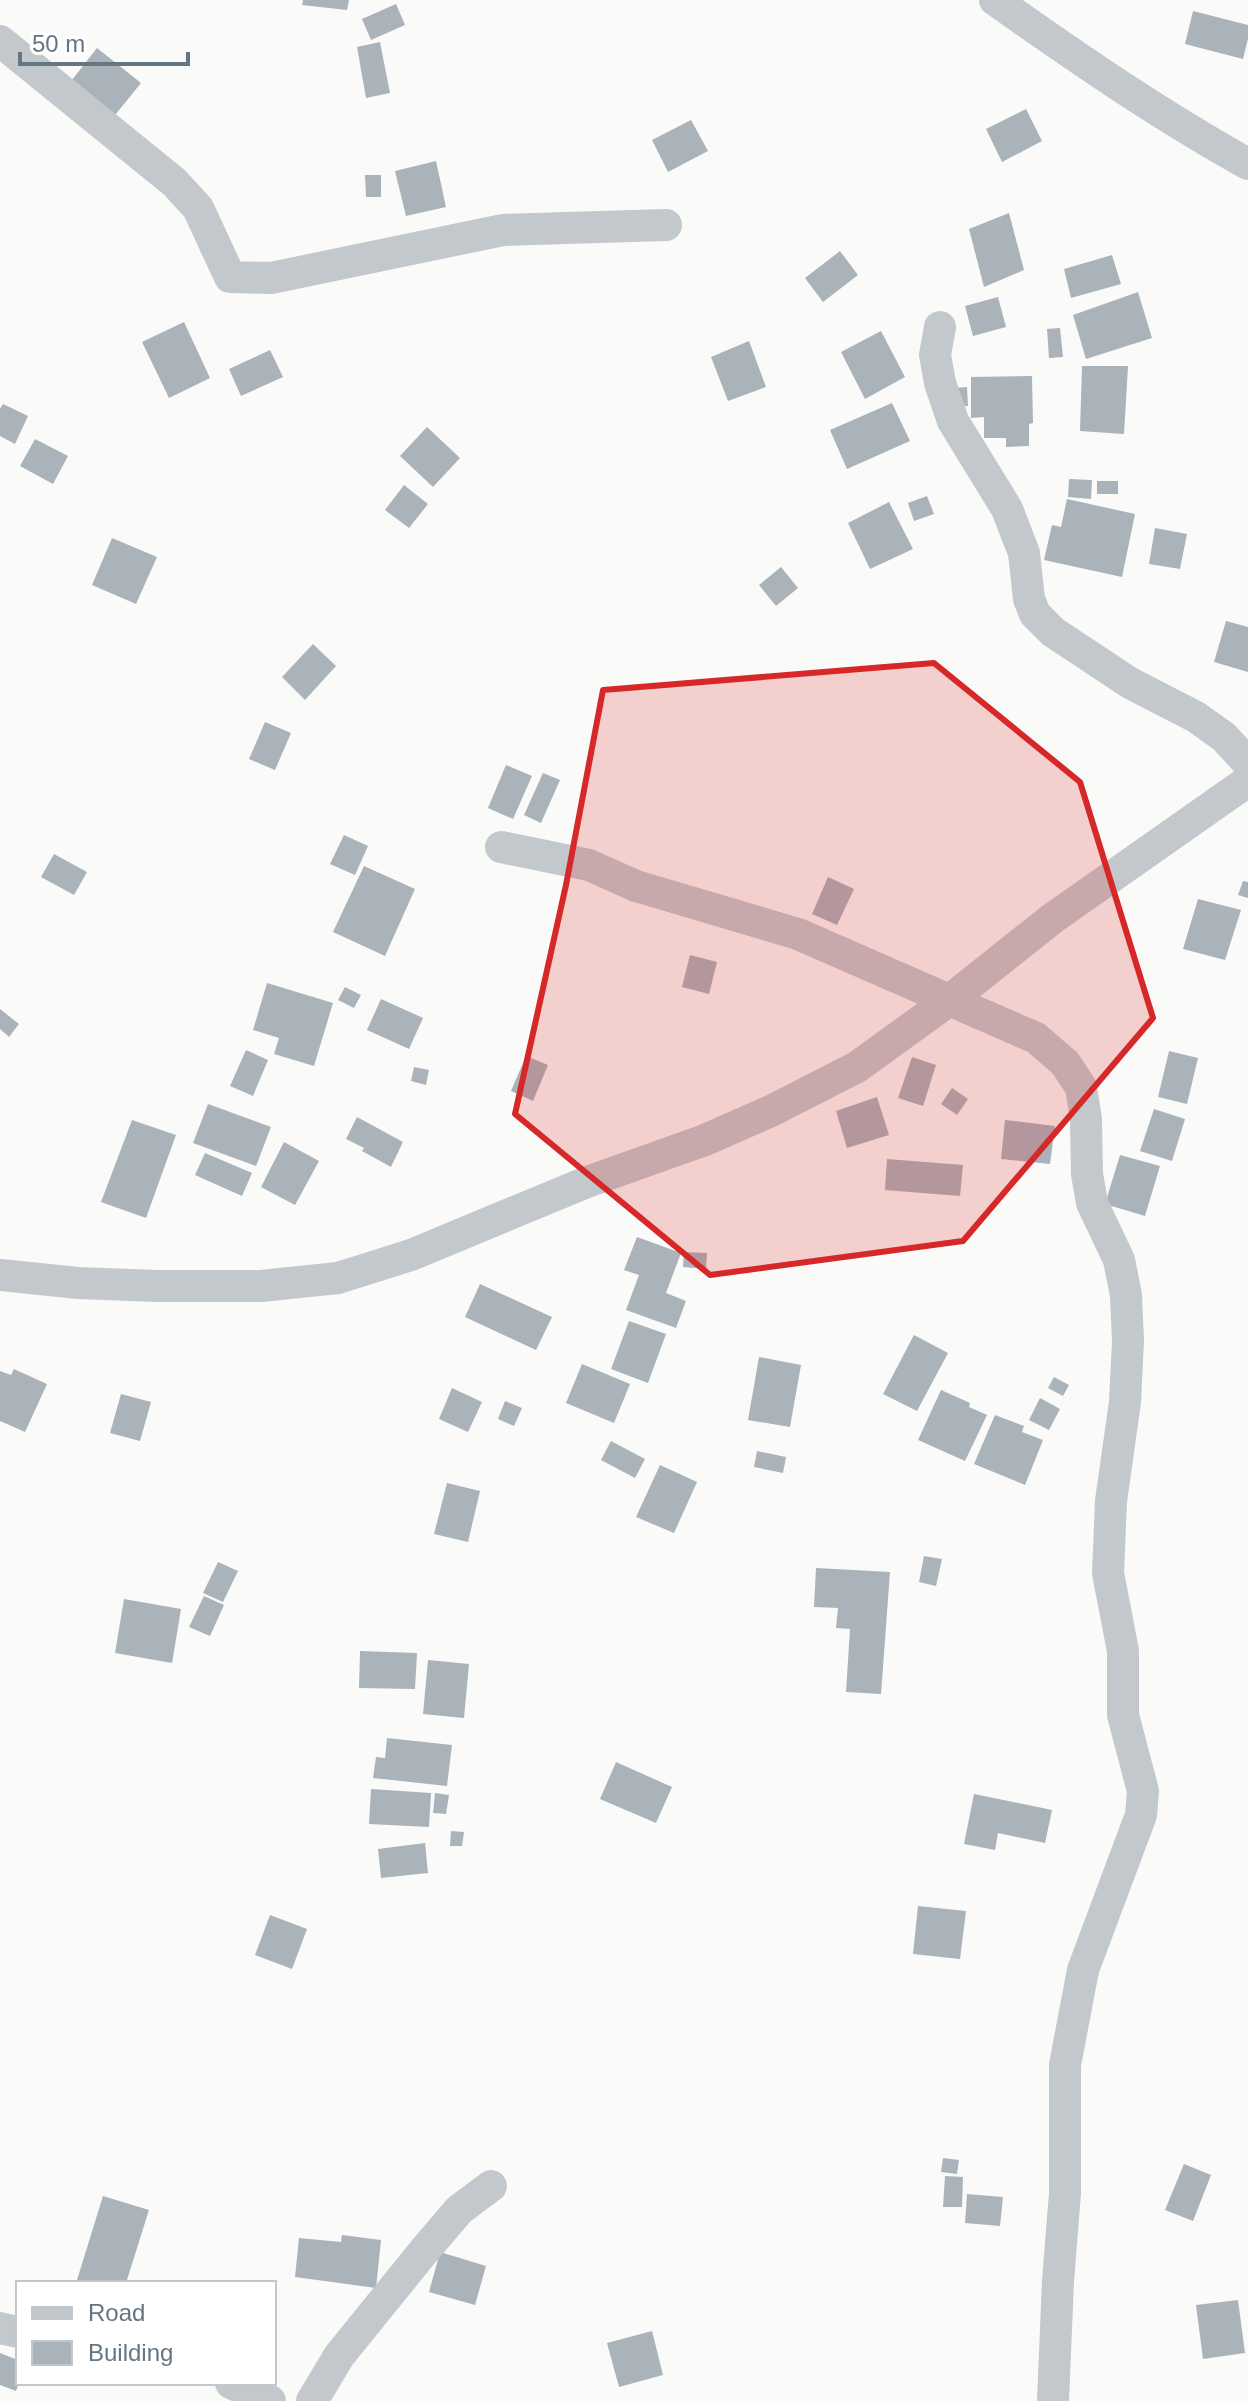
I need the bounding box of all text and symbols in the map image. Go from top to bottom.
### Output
scale bar [20,16,188,66]
text: 50 m [32,30,85,57]
legend [16,2281,276,2385]
text: Road [88,2299,145,2326]
text: Building [88,2339,173,2366]

